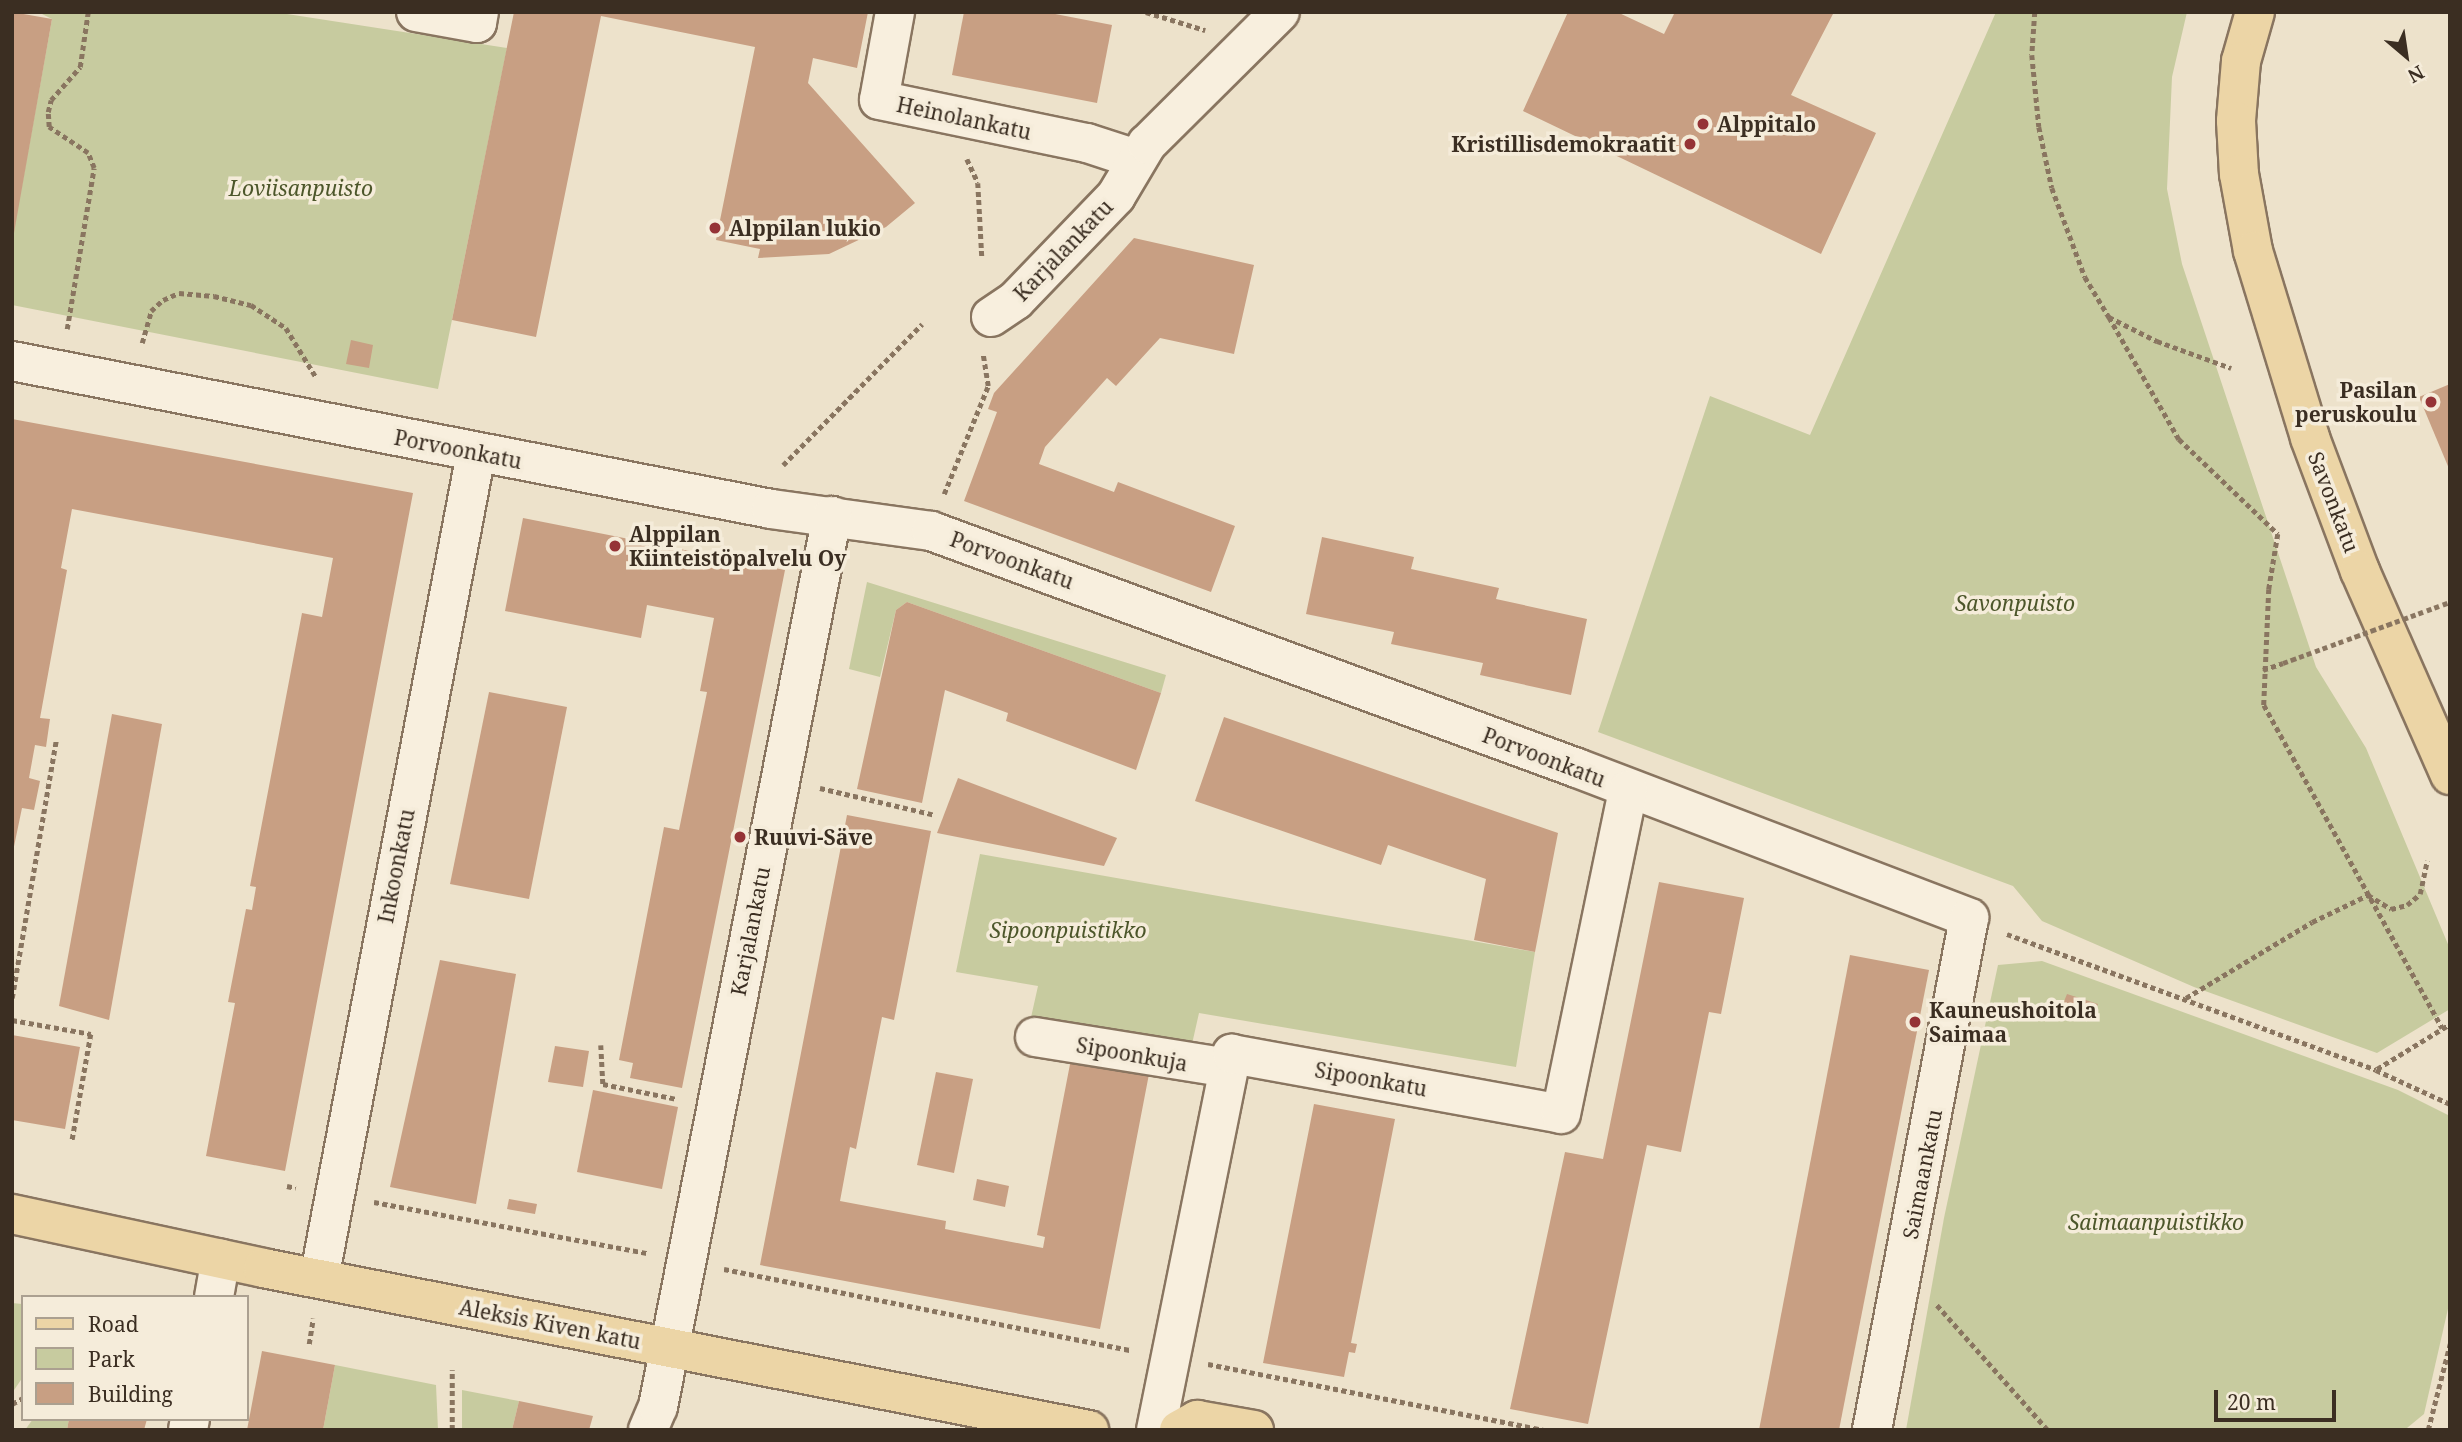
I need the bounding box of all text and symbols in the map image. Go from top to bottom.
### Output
north arrow [2371,21,2441,91]
text: N [2403,59,2429,89]
street label: Heinolankatu [894,91,1034,145]
place label: Alppitalo [1717,111,1816,137]
marker: Alppitalo [1695,116,1711,132]
place label: Kristillisdemokraatit [1451,131,1676,157]
marker: Kristillisdemokraatit [1682,136,1698,152]
park label: Loviisanpuisto [229,175,373,201]
street label: Karjalankatu [1008,194,1118,306]
place label: Alppilan lukio [729,215,881,241]
marker: Alppilan lukio [707,220,723,236]
place label: Pasilan peruskoulu [2295,377,2417,427]
marker: Pasilan peruskoulu [2423,394,2439,410]
street label: Porvoonkatu [392,424,524,474]
street label: Savonkatu [2303,448,2365,556]
place label: Alppilan Kiinteistöpalvelu Oy [629,521,846,571]
street label: Porvoonkatu [947,526,1077,594]
marker: Alppilan Kiinteistöpalvelu Oy [607,538,623,554]
park label: Savonpuisto [1955,590,2075,616]
street label: Porvoonkatu [1479,722,1609,792]
street label: Inkoonkatu [373,807,419,925]
place label: Ruuvi-Säve [754,824,873,850]
marker: Ruuvi-Säve [732,829,748,845]
street label: Karjalankatu [725,864,775,998]
park label: Sipoonpuistikko [989,917,1147,943]
place label: Kauneushoitola Saimaa [1929,997,2097,1047]
marker: Kauneushoitola Saimaa [1907,1014,1923,1030]
street label: Sipoonkuja [1074,1032,1190,1076]
street label: Sipoonkatu [1313,1057,1429,1101]
street label: Saimaankatu [1897,1107,1947,1241]
park label: Saimaanpuistikko [2068,1209,2244,1235]
street label: Aleksis Kiven katu [457,1294,643,1354]
legend [21,1295,248,1421]
text: Road [88,1310,139,1338]
text: Park [88,1345,135,1373]
scale bar [2217,1376,2340,1420]
text: Building [88,1380,173,1408]
text: 20 m [2227,1388,2276,1416]

